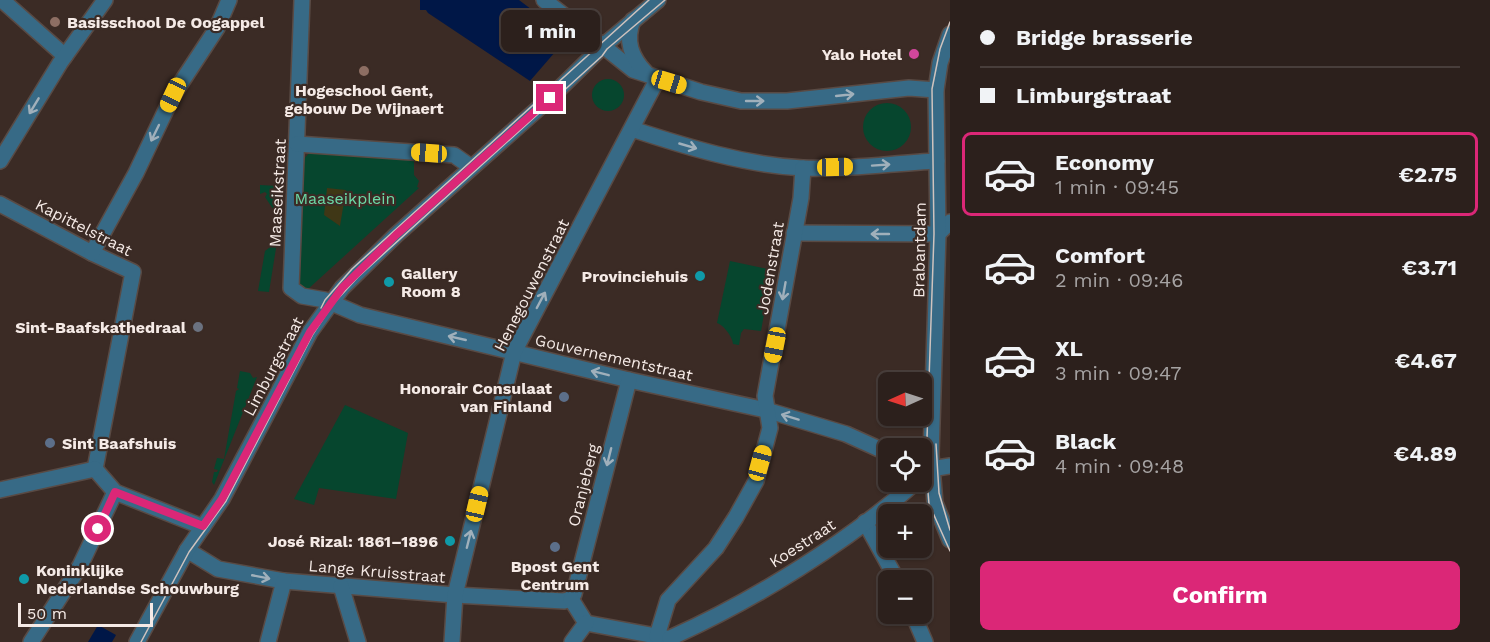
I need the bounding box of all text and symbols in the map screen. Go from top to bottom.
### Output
callout: 1 min [500,11,600,53]
place label: Basisschool De Oogappel [67,13,265,32]
marker: Basisschool De Oogappel [48,15,62,29]
text: 1 min [525,19,576,43]
text: Bridge brasserie [1016,25,1193,50]
place label: Yalo Hotel [822,45,903,64]
marker: Yalo Hotel [907,47,921,61]
marker: Hogeschool Gent, gebouw De Wijnaert [357,64,371,78]
car [649,68,689,96]
car [157,75,189,115]
place label: Hogeschool Gent, gebouw De Wijnaert [285,81,443,118]
text: Limburgstraat [1016,83,1171,108]
route end [536,84,563,111]
one-way arrow [834,89,854,100]
one-way arrow [745,95,765,107]
one-way arrow [27,97,40,114]
one-way arrow [149,123,161,141]
street label: Maaseikstraat [265,138,290,248]
one-way arrow [678,141,697,152]
car [410,143,448,163]
icon: car [983,147,1037,201]
text: Economy [1055,150,1154,175]
car [817,158,853,176]
one-way arrow [870,159,890,170]
text: €2.75 [1399,162,1457,187]
text: 1 min · 09:45 [1055,175,1179,199]
park label: Maaseikplein [295,189,396,208]
street label: Kapittelstraat [32,195,136,260]
street label: Brabantdam [909,202,930,298]
street label: Henegouwenstraat [490,216,573,355]
street label: Jodenstraat [753,220,788,316]
one-way arrow [870,228,890,240]
icon: car [983,240,1037,294]
text: Comfort [1055,243,1145,268]
text: €3.71 [1402,255,1457,280]
place label: Gallery Room 8 [401,264,461,301]
place label: Provinciehuis [582,267,688,286]
text: 2 min · 09:46 [1055,268,1183,292]
marker: Provinciehuis [693,269,707,283]
marker: Gallery Room 8 [382,275,396,289]
one-way arrow [778,281,789,300]
one-way arrow [536,292,547,310]
street label: Limburgstraat [239,313,308,419]
place label: Sint-Baafskathedraal [15,318,187,337]
marker: Sint-Baafskathedraal [191,320,205,334]
car [763,326,787,364]
street label: Gouvernementstraat [533,330,695,385]
one-way arrow [448,332,467,344]
icon: car [983,333,1037,387]
text: XL [1055,336,1083,361]
text: €4.67 [1395,348,1457,373]
text: 3 min · 09:47 [1055,361,1182,385]
one-way arrow [591,367,610,379]
north arrow [878,372,932,426]
map controls [878,372,932,624]
place label: Honorair Consulaat van Finland [399,379,552,416]
marker: Honorair Consulaat van Finland [557,390,571,404]
one-way arrow [781,411,800,422]
icon: car [983,426,1037,480]
text: Black [1055,429,1116,454]
place label: Sint Baafshuis [62,434,177,453]
marker: Sint Baafshuis [43,436,57,450]
button: locate [878,438,932,492]
street label: Oranjeberg [564,441,603,528]
text: €4.89 [1394,441,1457,466]
car [747,443,773,483]
one-way arrow [603,447,615,466]
text: 4 min · 09:48 [1055,454,1184,478]
car [464,484,490,524]
button: + [878,504,932,558]
route start [84,515,111,542]
street label: Koestraat [766,515,839,572]
one-way arrow [464,529,475,549]
place label: José Rizal: 1861–1896 [268,532,438,551]
marker: José Rizal: 1861–1896 [443,534,457,548]
marker: Bpost Gent Centrum [548,540,562,554]
street label: Lange Kruisstraat [308,556,446,587]
place label: Bpost Gent Centrum [511,557,599,594]
place label: Koninklijke Nederlandse Schouwburg [36,561,239,598]
button: Confirm [980,561,1460,630]
button: − [878,570,932,624]
one-way arrow [250,571,270,582]
marker: Koninklijke Nederlandse Schouwburg [17,572,31,586]
scale bar [18,600,153,628]
text: 50 m [27,604,67,623]

